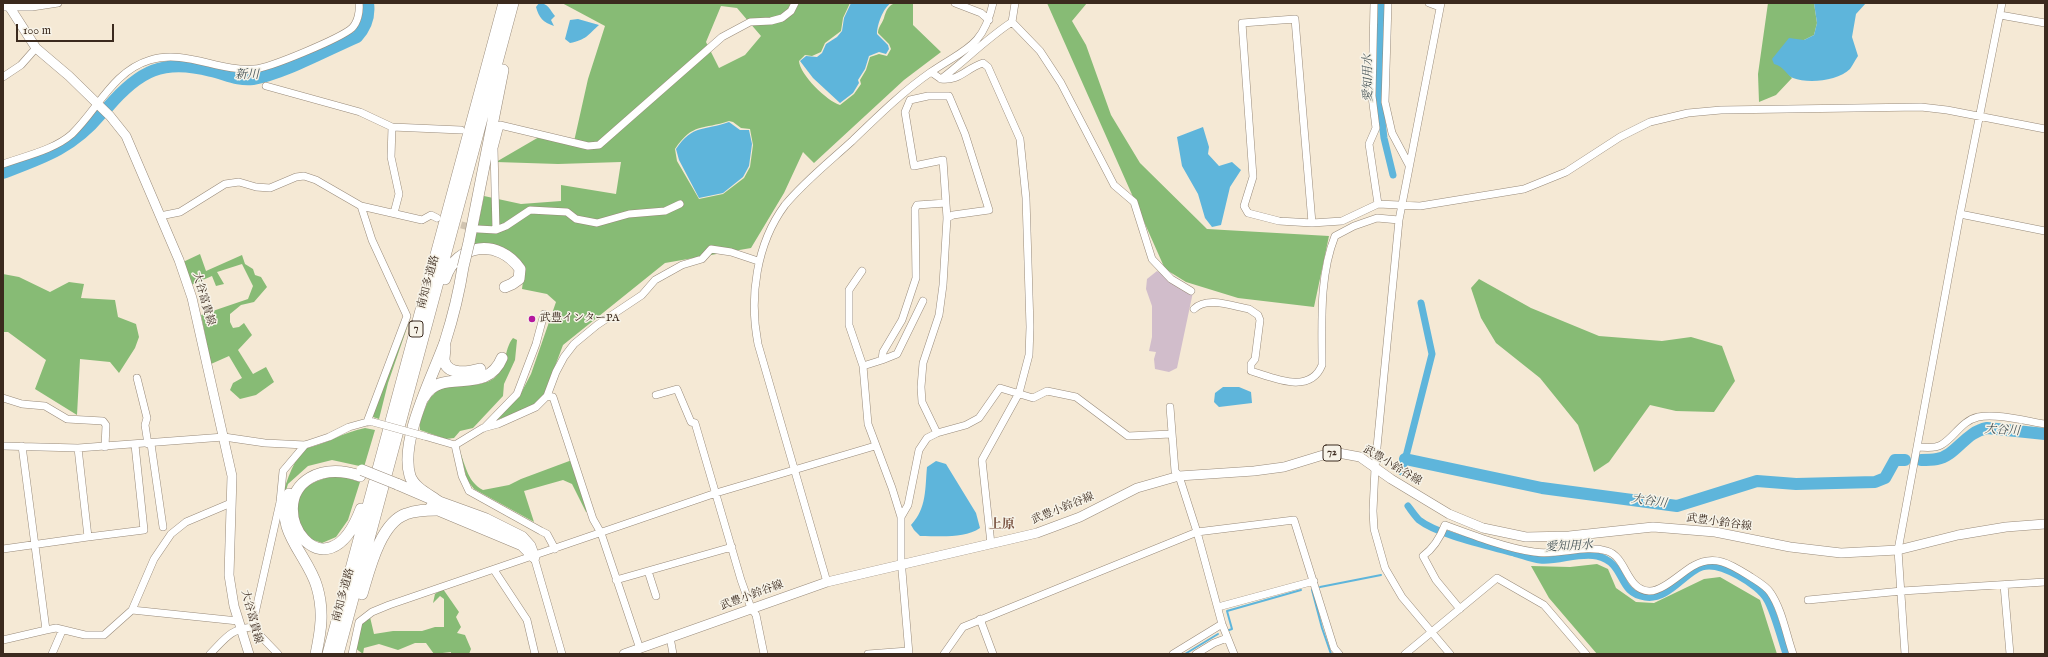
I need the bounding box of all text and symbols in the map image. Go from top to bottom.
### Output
scale bar [18,16,116,42]
text: 100 m [23,23,51,38]
water label: 愛知用水 [1361,54,1377,102]
water label: 新川 [235,69,259,83]
street label: 南知多道路 [416,254,442,310]
street label: 大谷富貴線 [189,271,217,327]
place label: 武豊インターPA [540,312,620,326]
marker: 武豊インターPA [527,314,537,324]
road number: 7 [409,321,423,337]
water label: 大谷川 [1984,423,2020,439]
street label: 武豊小鈴谷線 [1360,443,1424,489]
road number: 72 [1323,445,1341,461]
street label: 武豊小鈴谷線 [1030,491,1096,527]
water label: 大谷川 [1630,492,1668,512]
street label: 武豊小鈴谷線 [1685,512,1753,534]
district label: 上原 [989,517,1015,533]
water label: 愛知用水 [1545,539,1593,555]
street label: 南知多道路 [331,567,357,623]
street label: 武豊小鈴谷線 [719,579,785,613]
street label: 大谷富貴線 [238,589,264,645]

